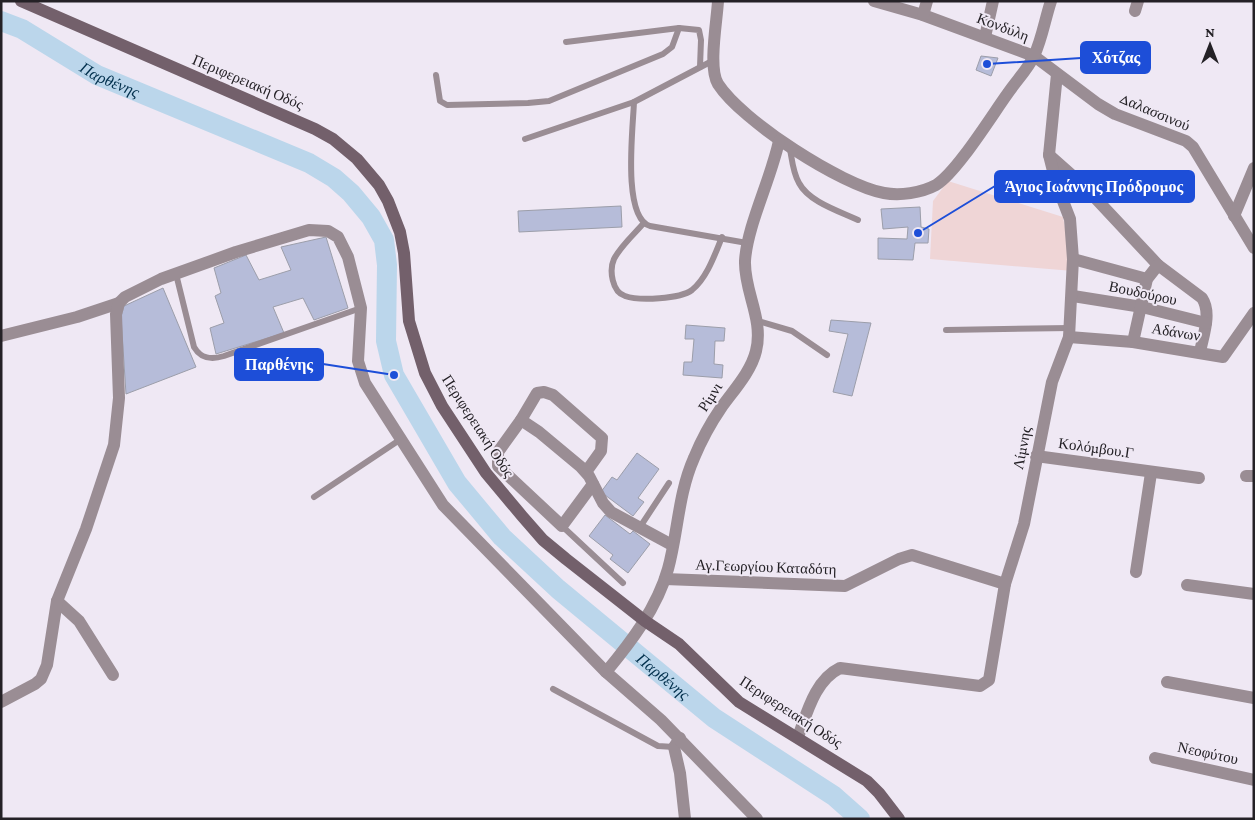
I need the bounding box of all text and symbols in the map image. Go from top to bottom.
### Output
street label: Κονδύλη [975,10,1031,44]
north arrow [1185,20,1235,70]
text: N [1205,24,1215,40]
callout: Χότζας [1081,42,1150,73]
text: Χότζας [1092,49,1141,67]
street label: Περιφερειακή Οδός [190,51,306,113]
water label: Παρθένης [76,58,142,100]
street label: Δαλασσινού [1118,90,1192,134]
callout: Άγιος Ιωάννης Πρόδρομος [995,171,1194,202]
text: Άγιος Ιωάννης Πρόδρομος [1005,178,1184,196]
street label: Βουδούρου [1107,278,1179,308]
street label: Αδάνων [1150,320,1202,344]
callout: Παρθένης [235,349,323,380]
text: Παρθένης [245,356,313,374]
street label: Περιφερειακή Οδός [439,372,517,480]
street label: Ρίμνι [695,380,726,415]
street label: Λίμνης [1010,425,1035,471]
street label: Κολόμβου.Γ [1057,435,1135,462]
street label: Αγ.Γεωργίου Καταδότη [695,557,837,577]
water label: Παρθένης [633,649,694,703]
street label: Περιφερειακή Οδός [737,673,845,751]
street label: Νεοφύτου [1176,739,1240,767]

